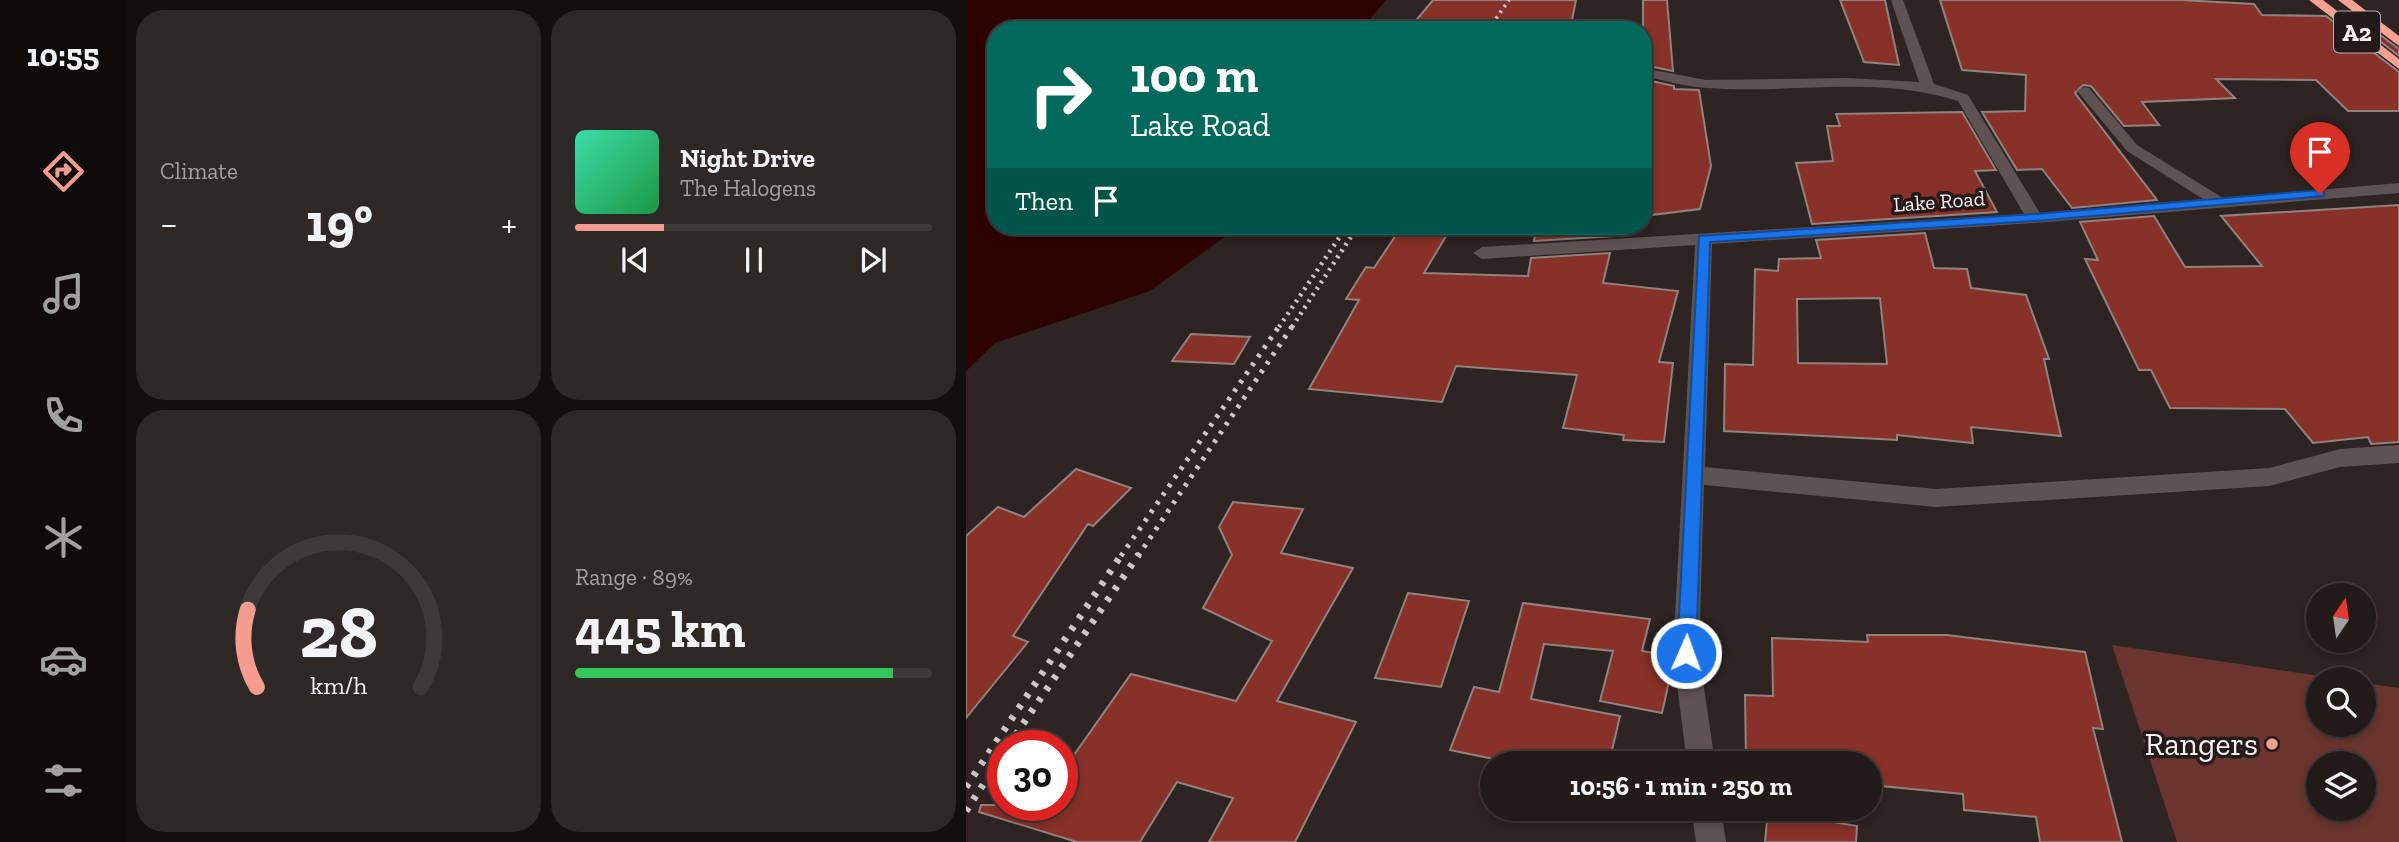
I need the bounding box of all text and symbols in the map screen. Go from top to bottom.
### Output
road number: A2 [2334,12,2380,52]
text: 10:55 [27,36,99,74]
text: 100 m [1130,46,1258,105]
icon: right [1015,49,1106,140]
text: Lake Road [1130,106,1270,144]
pin [2290,122,2350,194]
icon: arrive [2301,133,2339,171]
text: Night Drive [680,142,815,174]
icon: directions [39,147,88,196]
text: Climate [160,157,238,185]
text: The Halogens [680,174,816,202]
icon: arrive [1087,182,1125,220]
text: Then [1015,185,1073,217]
street label: Lake Road [1892,185,1986,217]
text: 19° [306,192,373,254]
text: − [160,201,178,247]
text: + [501,201,517,247]
icon: previous [616,241,654,279]
icon: pause [735,241,773,279]
icon: next [854,241,892,279]
icon: music [39,269,88,318]
icon: phone [39,391,88,440]
icon: climate [39,513,88,562]
text: Range · 89% [575,563,693,591]
north arrow [2306,583,2376,653]
map controls [2306,583,2376,821]
text: 28 [299,588,378,676]
text: 445 km [575,598,745,660]
position arrow [1649,616,1723,690]
icon: car [39,635,88,684]
button: search [2306,667,2376,737]
text: km/h [310,670,367,700]
place label: Rangers [2144,725,2258,763]
speed limit sign: 30 [987,730,1078,821]
marker: Rangers [2264,736,2280,752]
button: layers [2306,751,2376,821]
icon: filters [39,756,88,805]
text: 10:56 · 1 min · 250 m [1570,770,1792,802]

